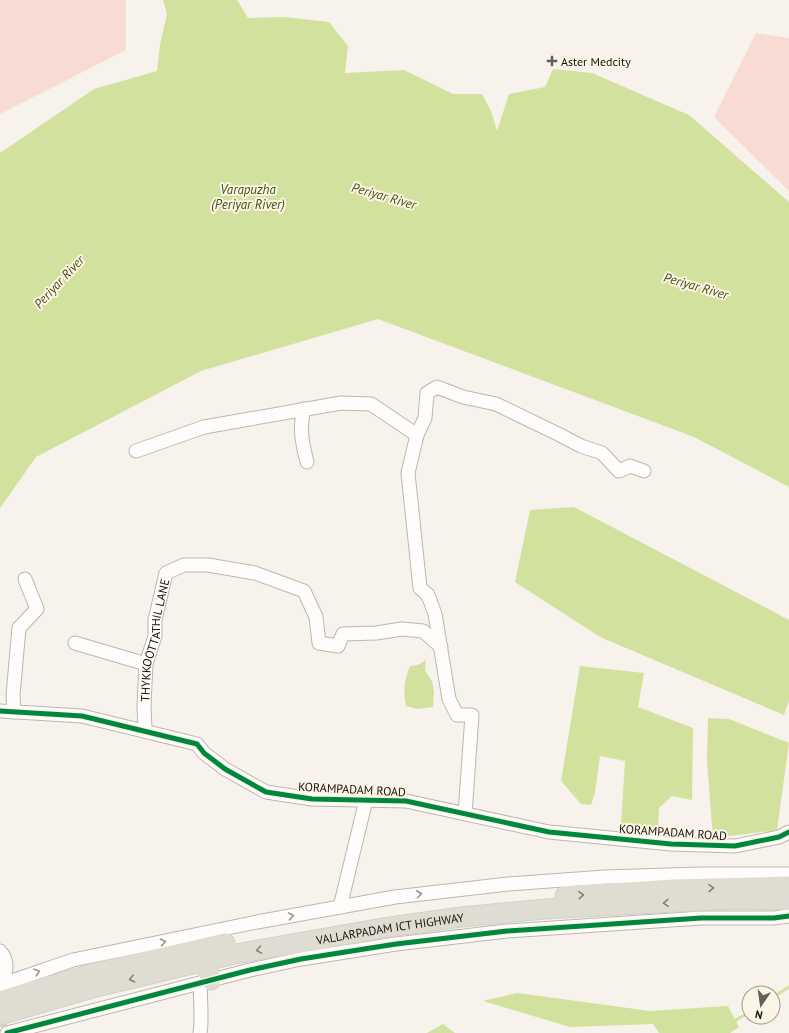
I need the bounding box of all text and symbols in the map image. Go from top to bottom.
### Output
place label: Aster Medcity [561,54,631,69]
marker: Aster Medcity [546,55,558,67]
water label: Periyar River [350,179,419,214]
water label: Varapuzha (Periyar River) [211,181,285,213]
water label: Periyar River [30,251,88,312]
water label: Periyar River [662,269,731,304]
street label: THYKKOOTTATHIL LANE [137,577,172,702]
street label: KORAMPADAM ROAD [298,779,406,799]
street label: KORAMPADAM ROAD [619,821,727,843]
one-way arrow [708,884,714,892]
one-way arrow [416,890,422,899]
one-way arrow [578,890,584,899]
one-way arrow [663,899,669,908]
street label: VALLARPADAM ICT HIGHWAY [314,909,465,947]
one-way arrow [287,912,294,921]
one-way arrow [160,938,166,946]
one-way arrow [255,945,262,954]
one-way arrow [33,969,40,977]
one-way arrow [129,974,135,982]
north arrow [741,985,781,1025]
text: N [754,1007,764,1022]

